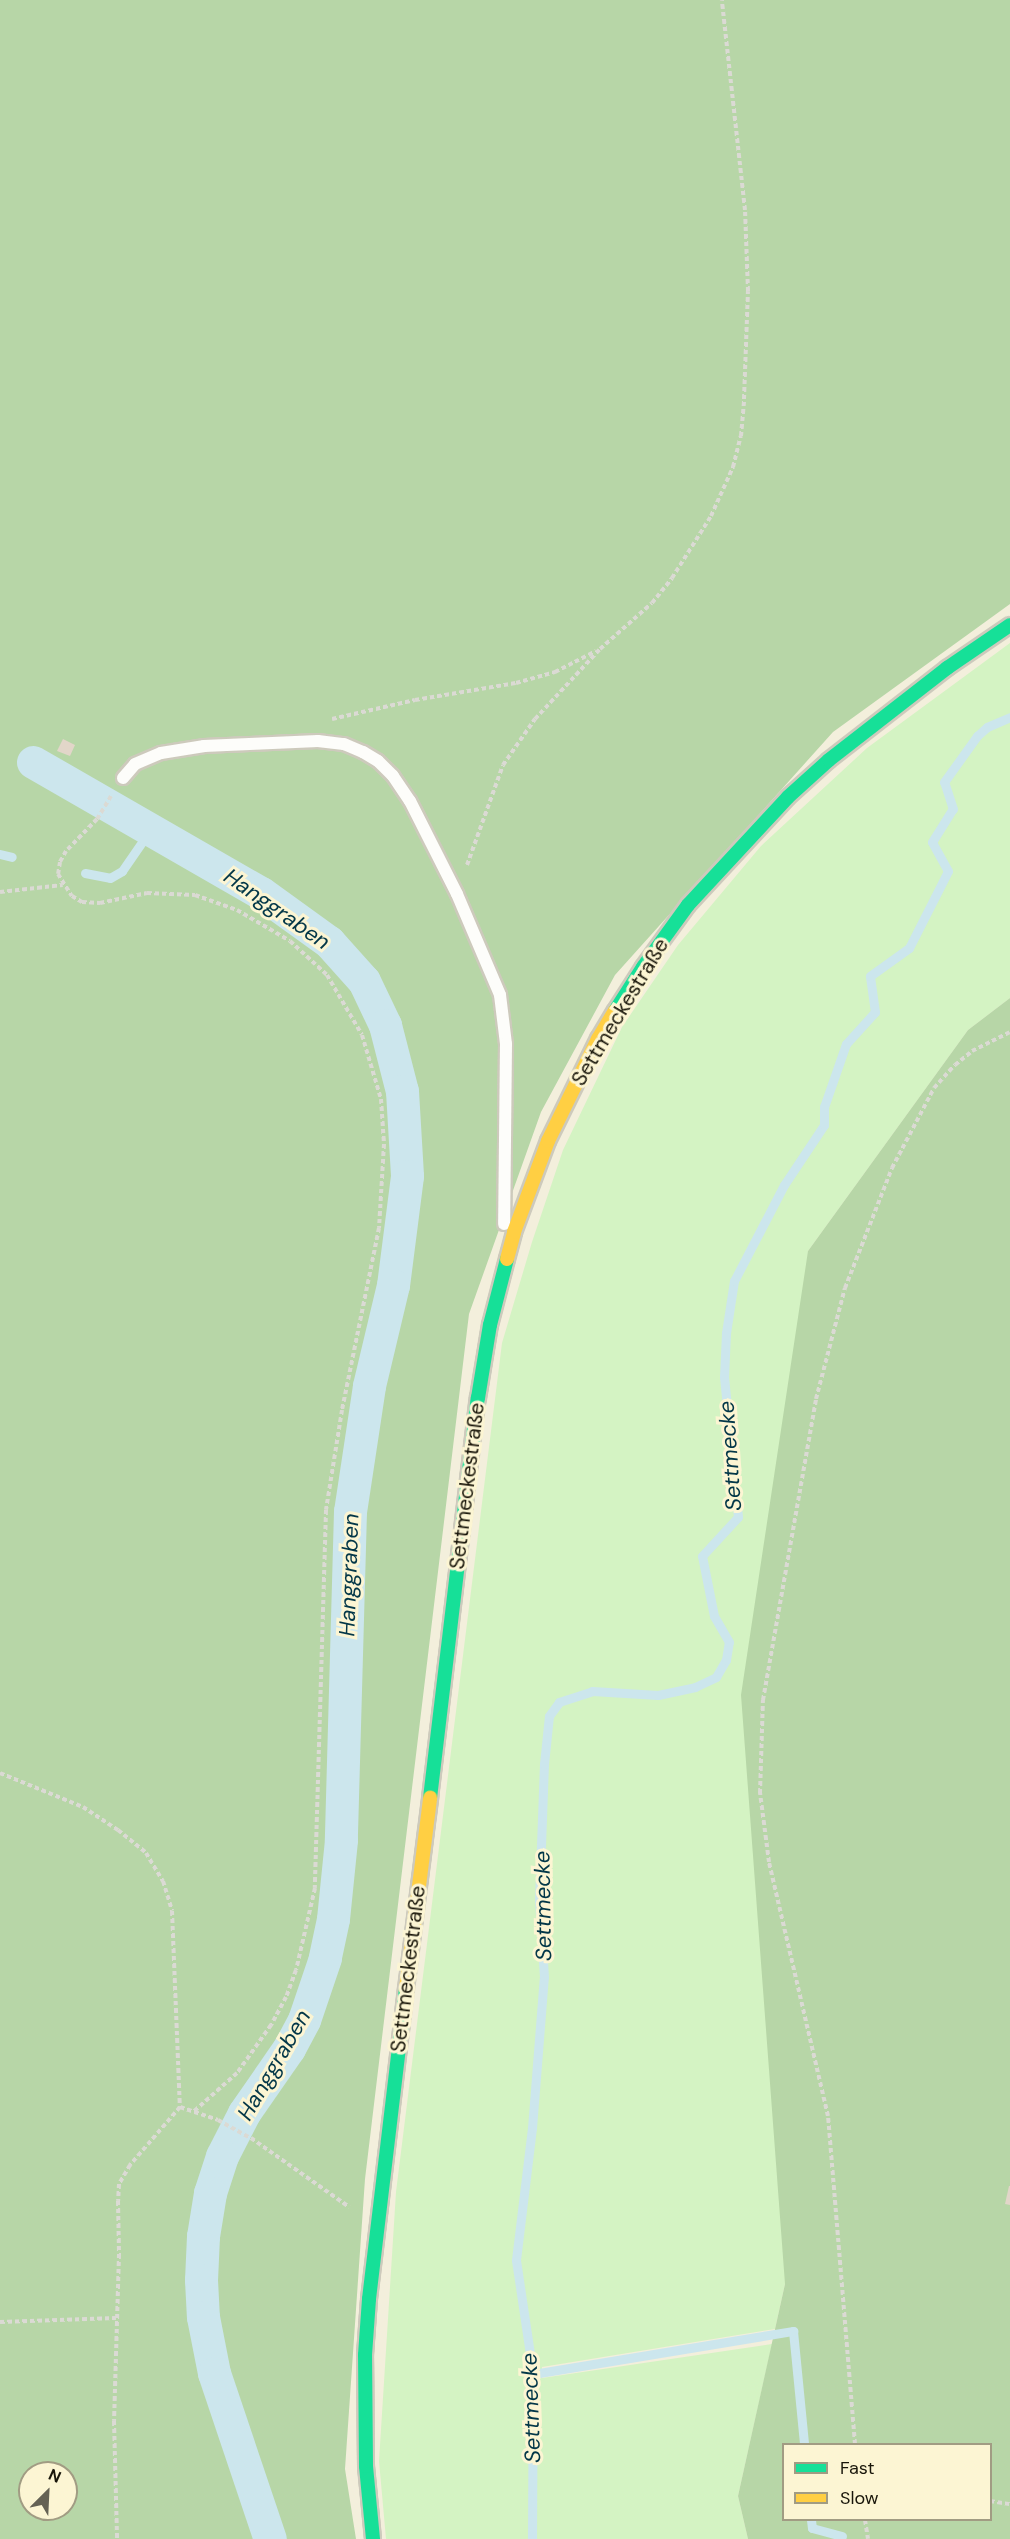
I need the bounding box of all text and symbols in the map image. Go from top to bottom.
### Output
water label: Hanggraben [219,863,335,955]
street label: Settmeckestraße [566,934,674,1090]
water label: Settmecke [713,1400,747,1512]
street label: Settmeckestraße [444,1401,490,1571]
water label: Hanggraben [334,1513,364,1637]
water label: Settmecke [529,1851,557,1961]
street label: Settmeckestraße [385,1884,431,2054]
water label: Hanggraben [232,2005,316,2125]
water label: Settmecke [516,2352,546,2464]
legend [782,2443,992,2521]
text: Fast [840,2456,875,2480]
north arrow [18,2461,78,2521]
text: N [45,2464,64,2488]
text: Slow [840,2486,879,2510]

